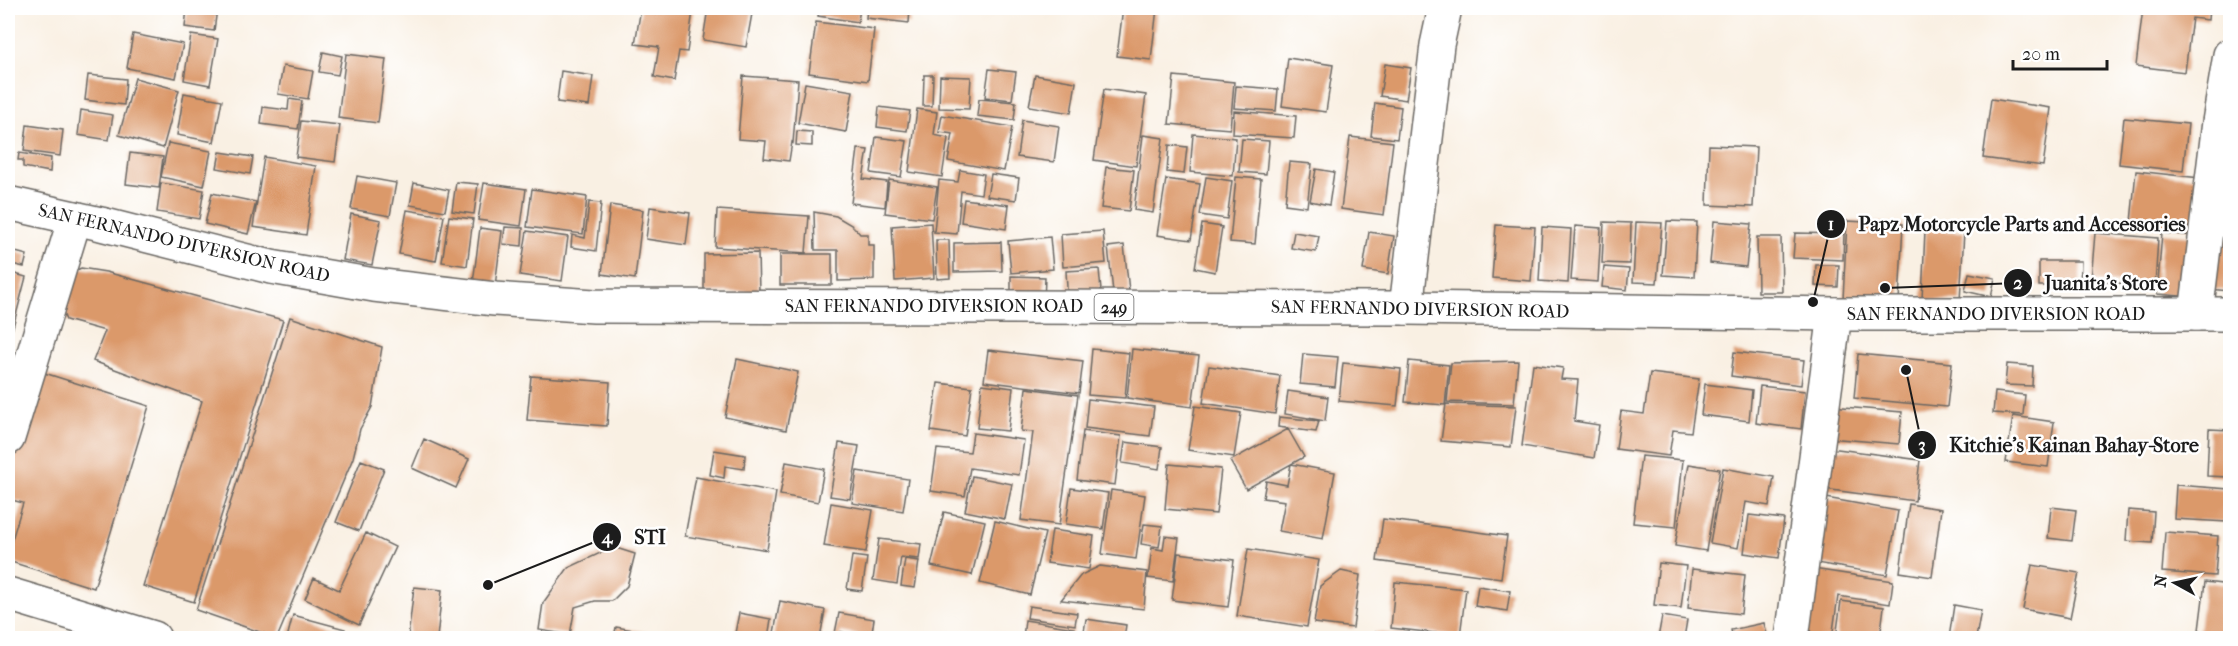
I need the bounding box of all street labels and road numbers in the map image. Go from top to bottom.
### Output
street label: SAN FERNANDO DIVERSION ROAD [36,200,332,287]
road number: 249 [1094,294,1134,320]
street label: SAN FERNANDO DIVERSION ROAD [785,296,1083,317]
street label: SAN FERNANDO DIVERSION ROAD [1271,296,1569,323]
street label: SAN FERNANDO DIVERSION ROAD [1847,304,2145,325]

